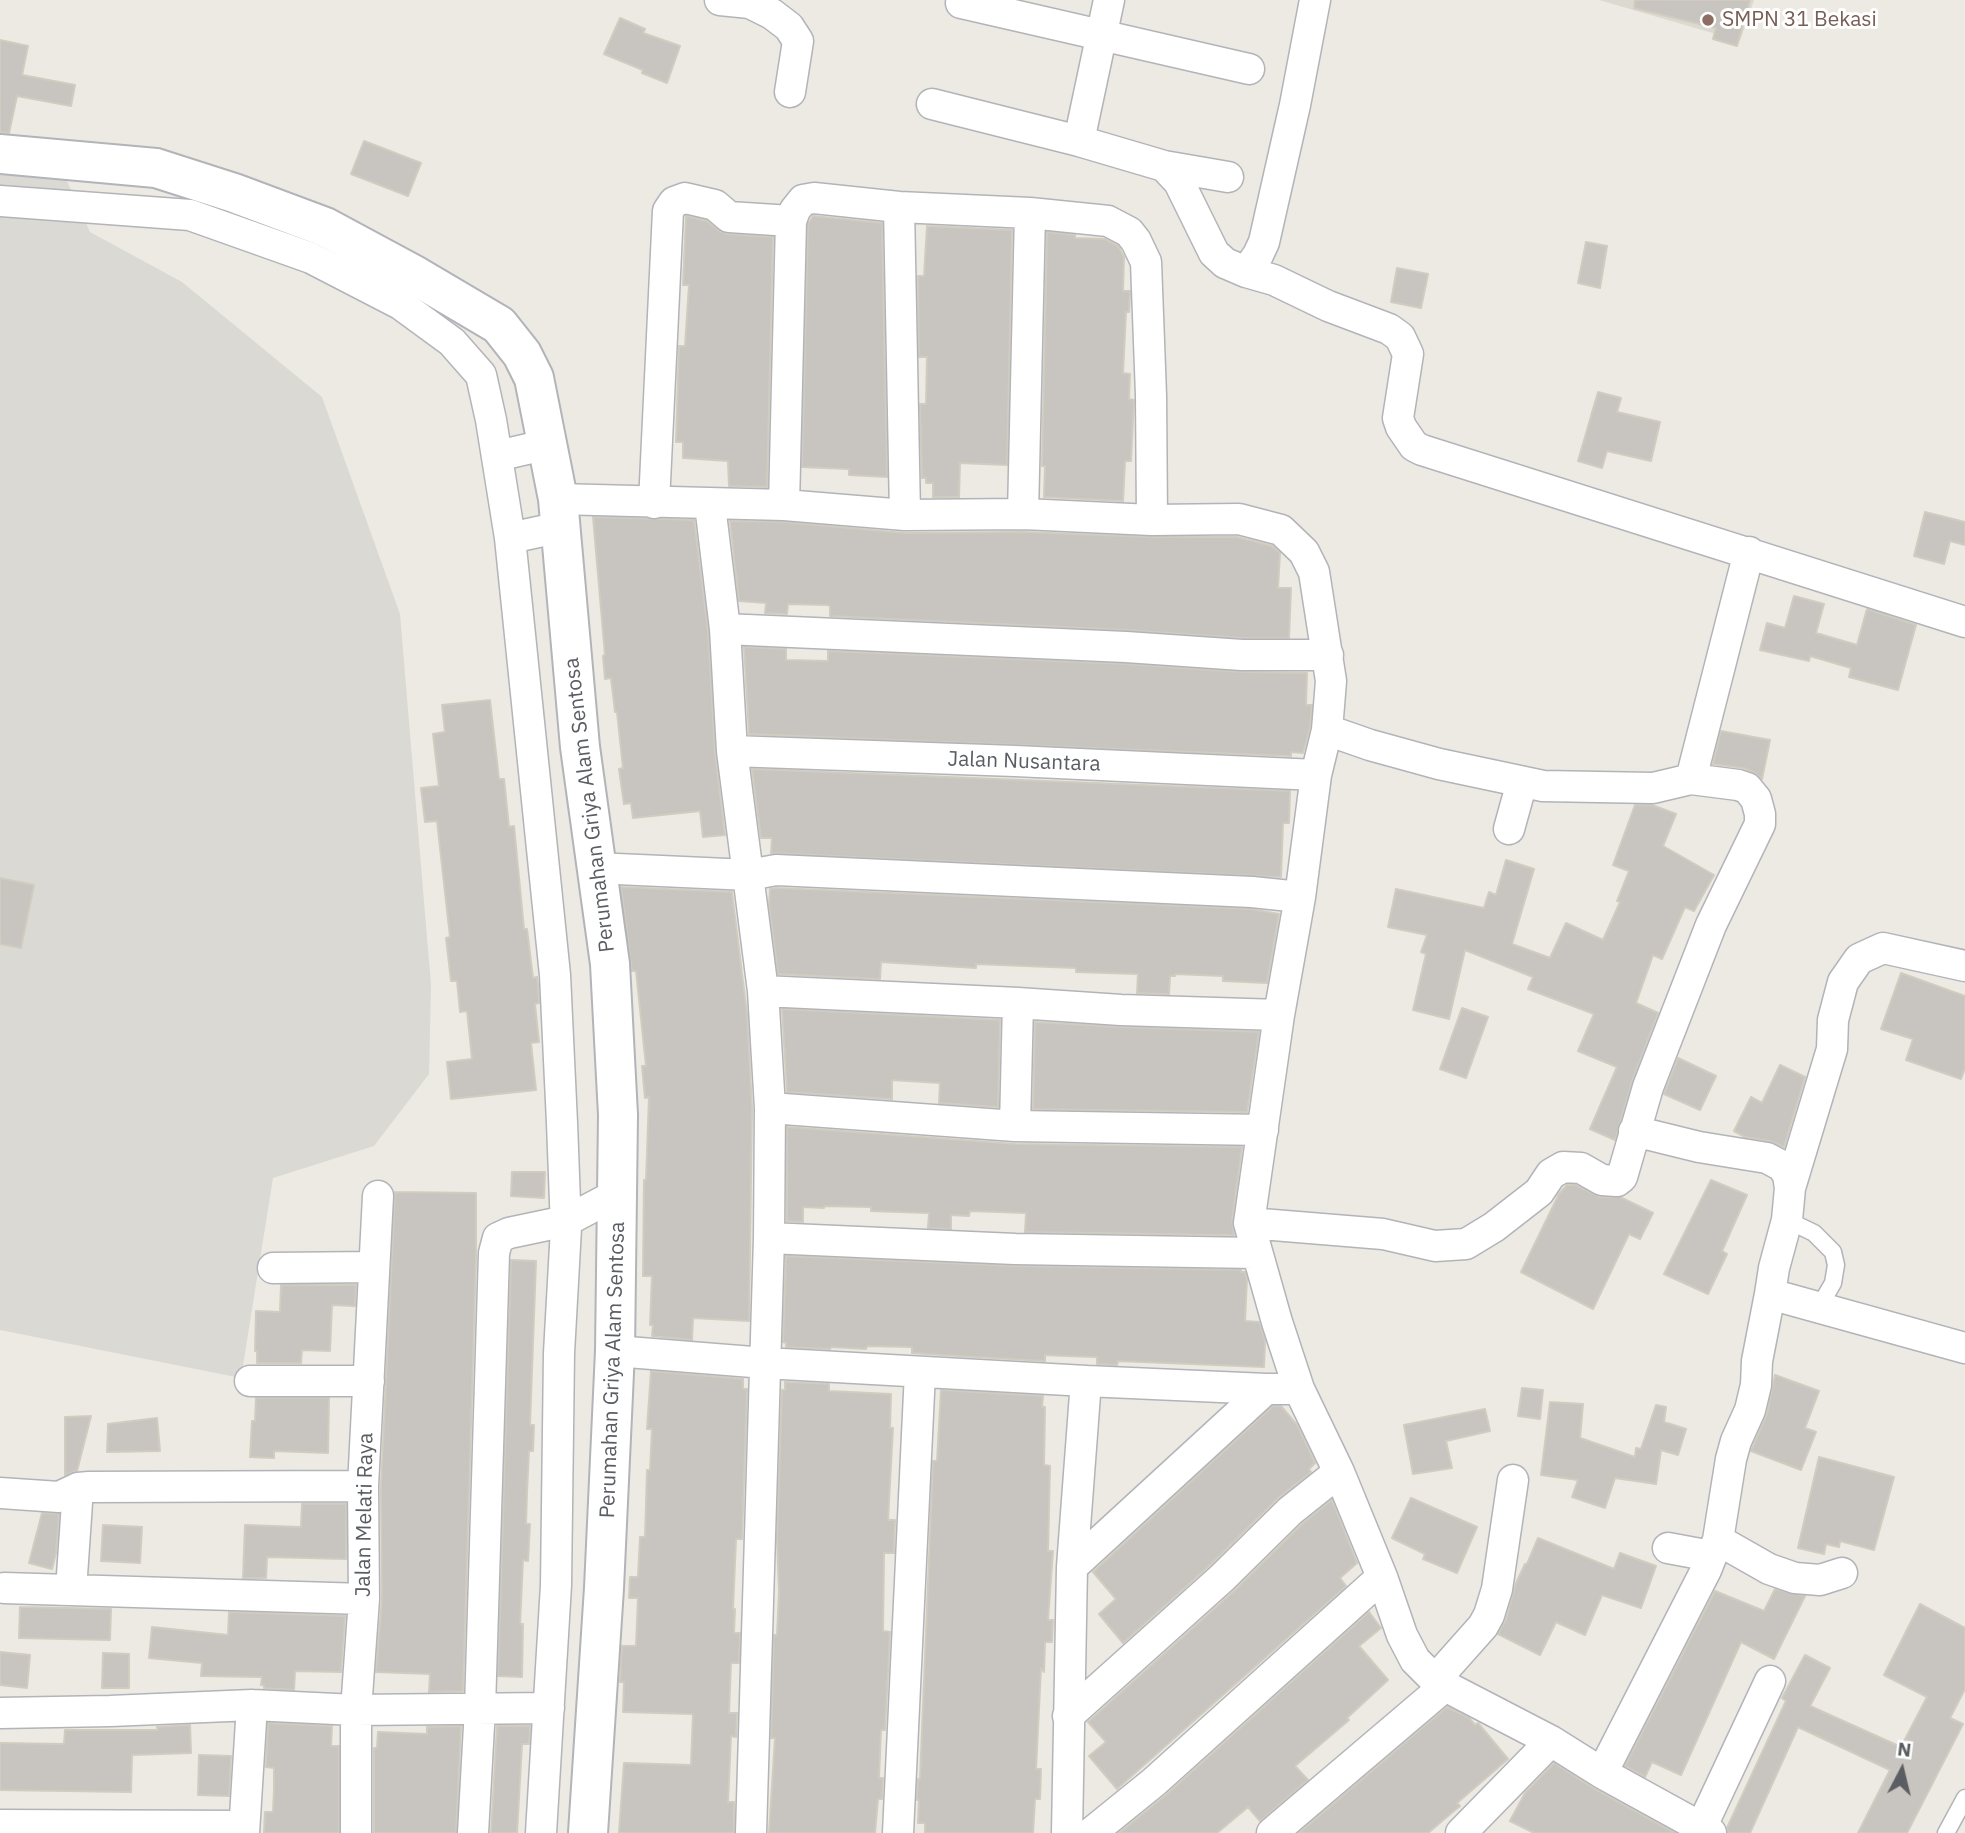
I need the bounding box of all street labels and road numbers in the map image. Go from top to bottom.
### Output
street label: Perumahan Griya Alam Sentosa [559,656,621,954]
street label: Jalan Nusantara [947,747,1101,777]
street label: Perumahan Griya Alam Sentosa [595,1221,631,1519]
street label: Jalan Melati Raya [351,1433,379,1597]

